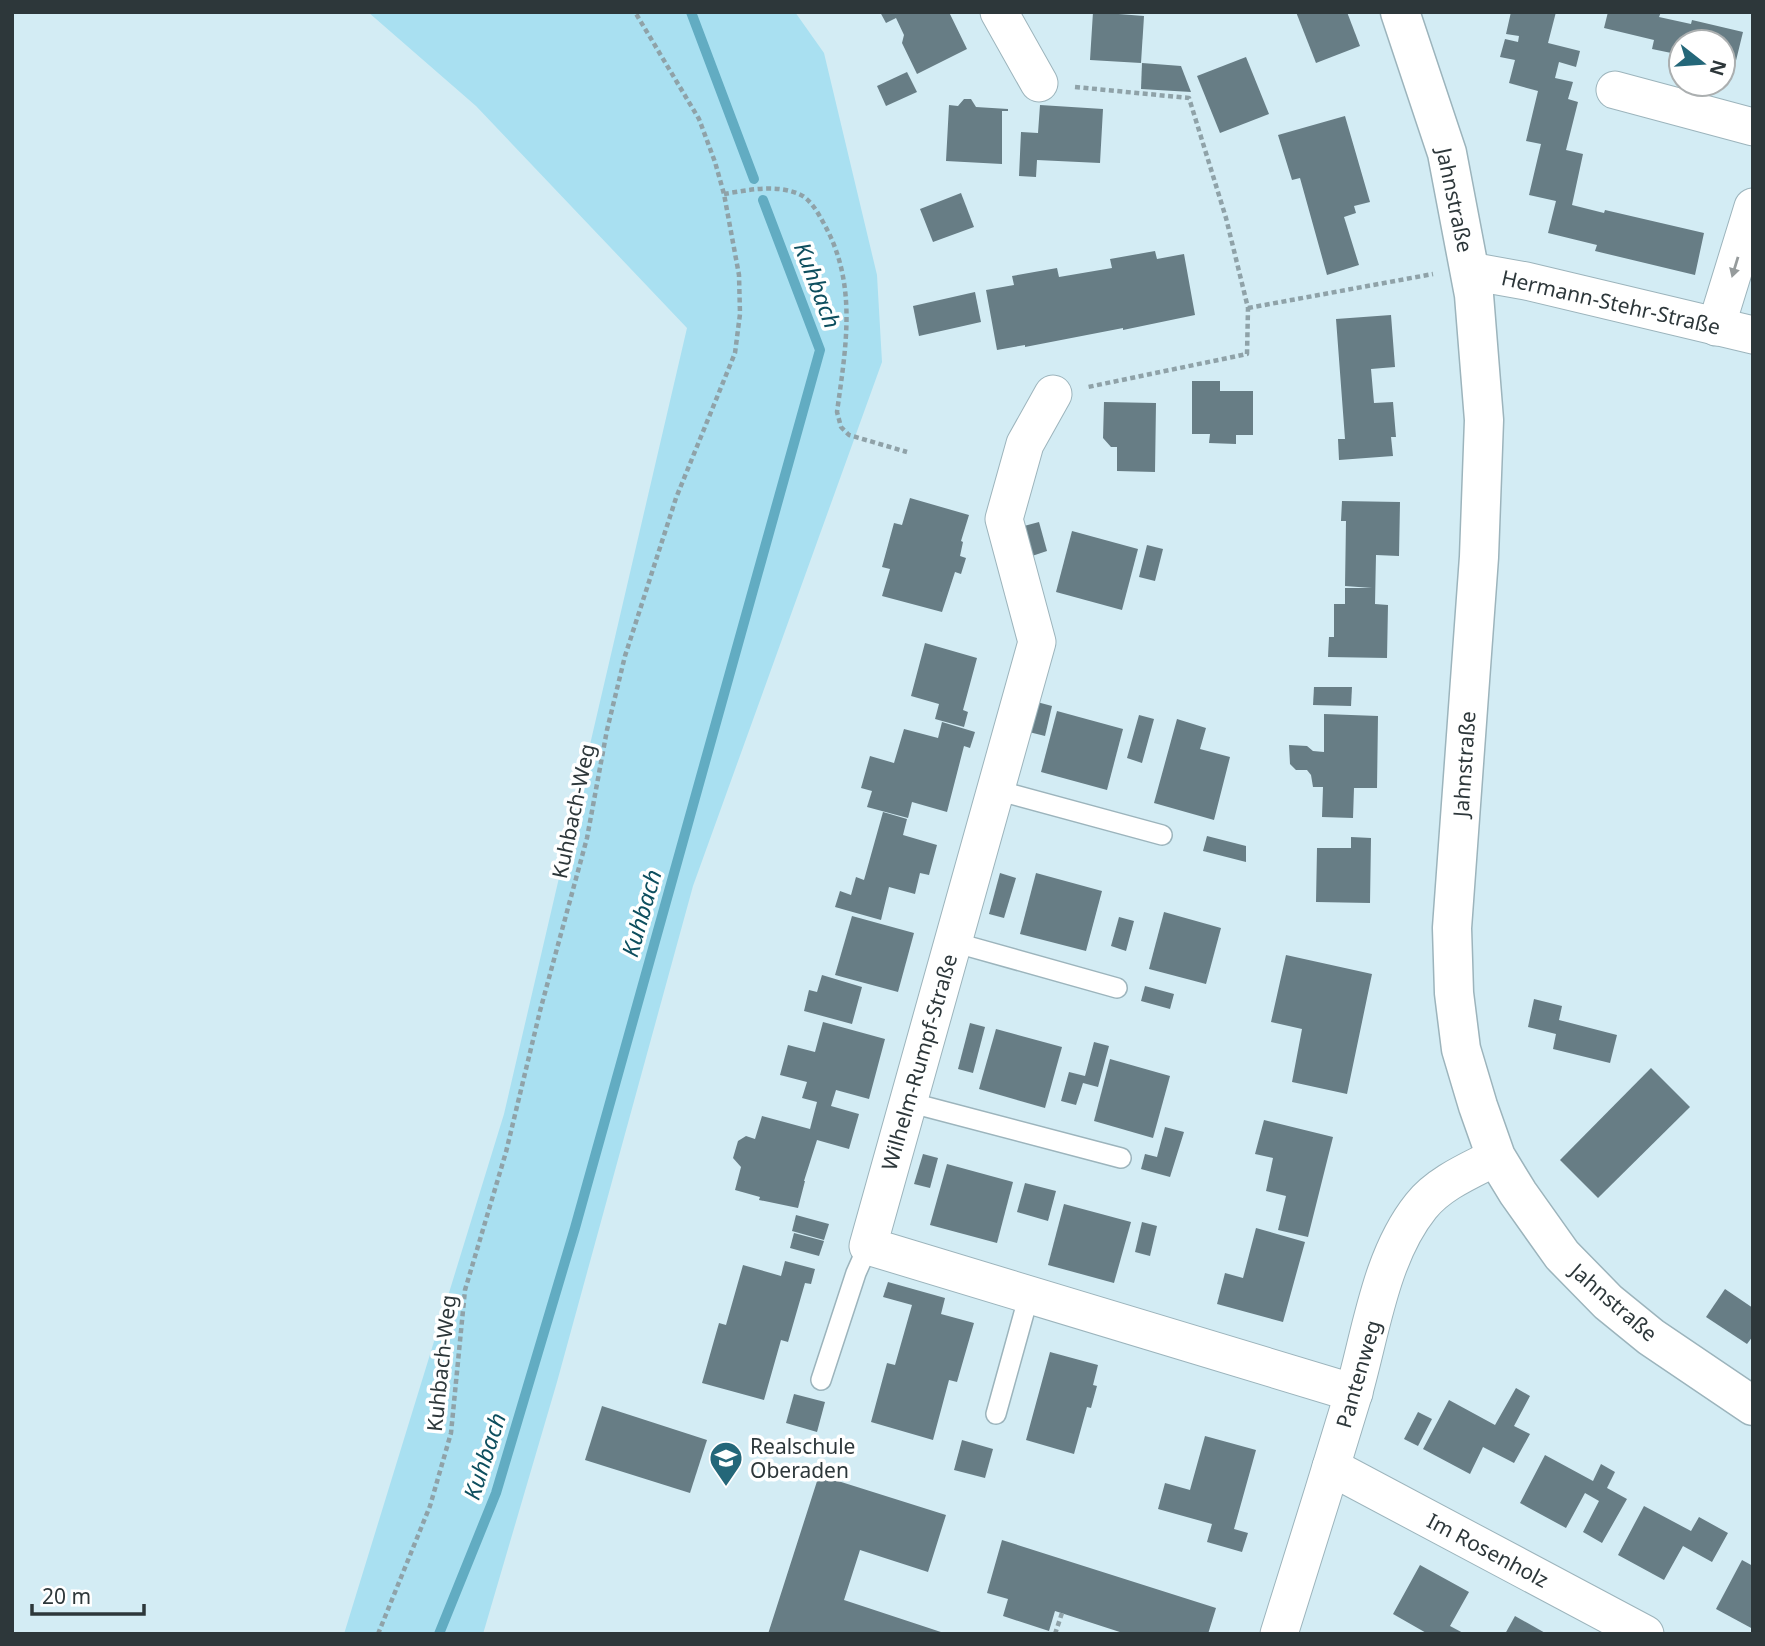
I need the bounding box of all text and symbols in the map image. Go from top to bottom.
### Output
north arrow [1667,28,1737,98]
text: N [1704,57,1733,79]
street label: Jahnstraße [1430,143,1480,255]
water label: Kuhbach [787,237,849,333]
one-way arrow [1729,256,1739,277]
street label: Hermann-Stehr-Straße [1499,263,1723,341]
street label: Jahnstraße [1446,710,1482,820]
street label: Kuhbach-Weg [545,741,601,881]
water label: Kuhbach [613,865,669,961]
street label: Wilhelm-Rumpf-Straße [875,951,963,1173]
street label: Jahnstraße [1563,1255,1663,1347]
street label: Kuhbach-Weg [420,1293,462,1433]
street label: Pantenweg [1329,1317,1387,1431]
water label: Kuhbach [455,1408,513,1504]
place label: Realschule Oberaden [750,1432,855,1484]
school or university icon: Realschule Oberaden [707,1439,745,1488]
street label: Im Rosenholz [1422,1506,1554,1594]
scale bar [32,1572,144,1616]
text: 20 m [42,1582,91,1610]

